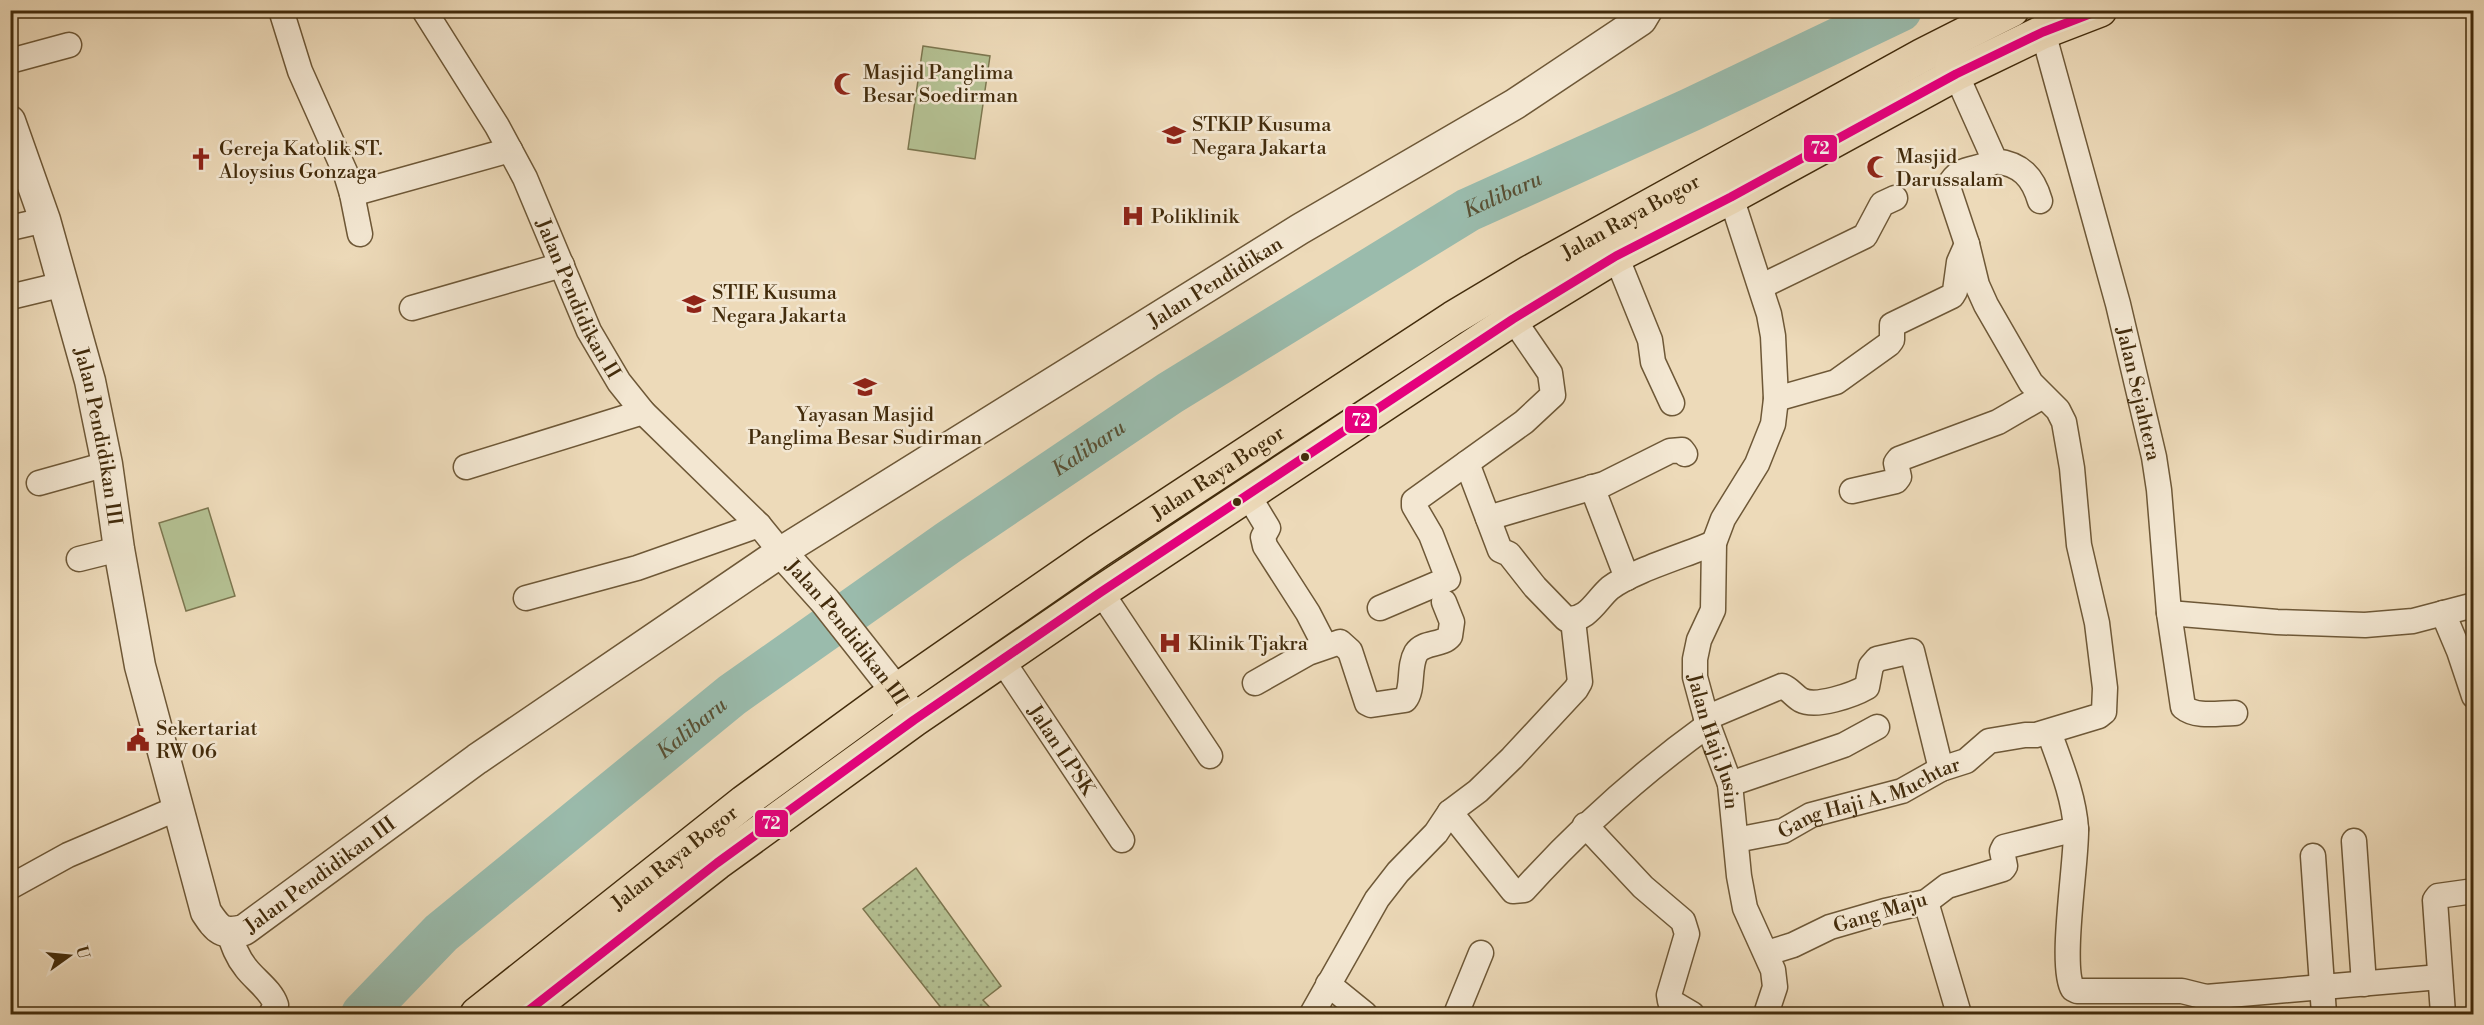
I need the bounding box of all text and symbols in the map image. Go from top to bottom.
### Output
place label: Masjid Panglima Besar Soedirman [862,61,1018,109]
mosque icon: Masjid Panglima Besar Soedirman [832,71,858,97]
place label: STKIP Kusuma Negara Jakarta [1192,113,1332,161]
school or university icon: STKIP Kusuma Negara Jakarta [1161,122,1187,148]
line badge: 72 [1803,134,1838,163]
place label: Gereja Katolik ST. Aloysius Gonzaga [218,137,383,185]
text: 72 [1810,139,1830,159]
place label: Masjid Darussalam [1896,145,2004,193]
church icon: Gereja Katolik ST. Aloysius Gonzaga [188,146,214,172]
mosque icon: Masjid Darussalam [1865,154,1891,180]
water label: Kalibaru [1459,166,1546,224]
street label: Jalan Raya Bogor [1557,169,1705,267]
hospital icon: Poliklinik [1120,203,1146,229]
place label: Poliklinik [1151,205,1241,230]
street label: Jalan Pendidikan II [529,214,625,384]
street label: Jalan Pendidikan [1143,232,1288,335]
place label: STIE Kusuma Negara Jakarta [712,281,847,329]
school or university icon: STIE Kusuma Negara Jakarta [681,291,707,317]
street label: Jalan Sejahtera [2110,323,2166,464]
street label: Jalan Pendidikan III [67,344,127,527]
school or university icon: Yayasan Masjid Panglima Besar Sudirman [852,374,878,400]
place label: Yayasan Masjid Panglima Besar Sudirman [748,403,982,451]
line badge: 72 [1344,405,1378,434]
text: 72 [1351,411,1371,431]
water label: Kalibaru [1047,415,1131,483]
street label: Jalan Raya Bogor [1146,421,1290,527]
unlabelled marker [1299,451,1311,463]
unlabelled marker [1231,496,1243,508]
street label: Jalan Pendidikan III [779,554,913,711]
hospital icon: Klinik Tjakra [1157,630,1183,656]
place label: Klinik Tjakra [1188,632,1309,657]
street label: Jalan Haji Jusin [1680,670,1743,811]
water label: Kalibaru [651,692,733,765]
street label: Jalan LPSK [1021,700,1101,802]
place label: Sekertariat RW 06 [156,717,258,765]
public building icon: Sekertariat RW 06 [125,727,151,753]
street label: Gang Haji A. Muchtar [1774,753,1964,845]
street label: Jalan Raya Bogor [606,800,744,917]
line badge: 72 [754,809,789,838]
street label: Jalan Pendidikan III [239,812,401,940]
text: 72 [761,814,781,834]
street label: Gang Maju [1830,887,1931,940]
north arrow [39,926,99,986]
text: U [71,944,94,962]

